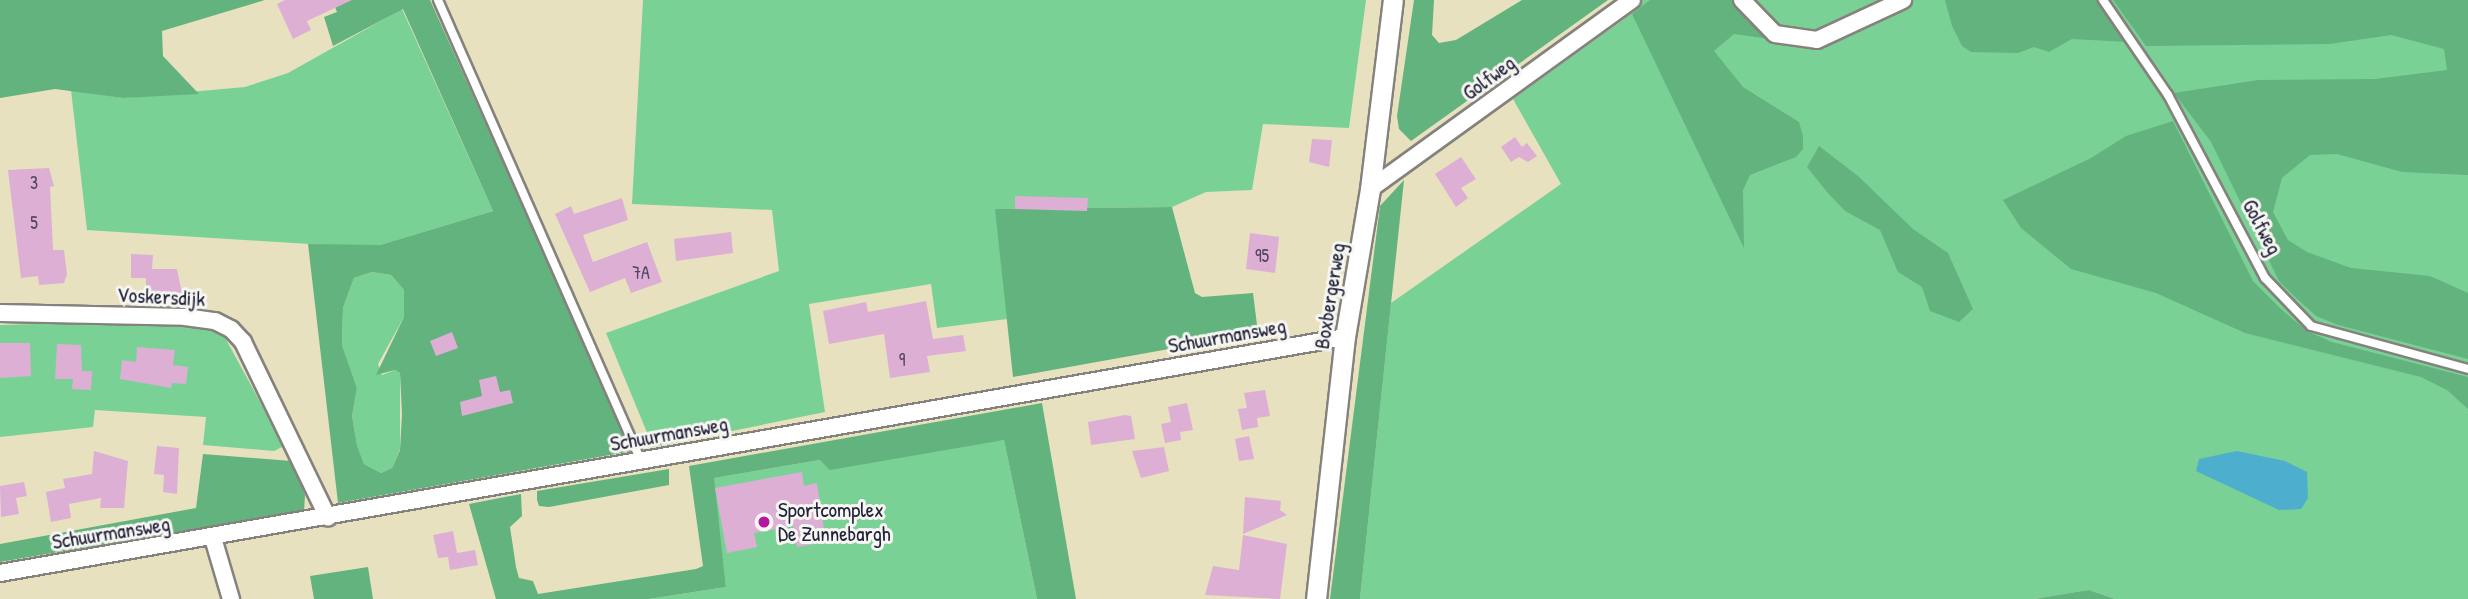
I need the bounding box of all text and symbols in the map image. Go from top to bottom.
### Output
street label: Golfweg [1458,50,1520,106]
house number: 3 [30,172,38,194]
street label: Golfweg [2237,195,2287,259]
house number: 5 [30,212,38,234]
street label: Boxbergerweg [1309,241,1351,351]
house number: 95 [1255,245,1269,267]
house number: 7A [632,262,650,284]
street label: Voskersdijk [116,282,206,312]
street label: Schuurmansweg [1166,313,1288,359]
house number: 9 [899,349,905,371]
street label: Schuurmansweg [608,411,730,457]
place label: Sportcomplex De Zunnebargh [778,497,891,547]
street label: Schuurmansweg [50,511,172,555]
marker: Sportcomplex De Zunnebargh [756,514,772,530]

